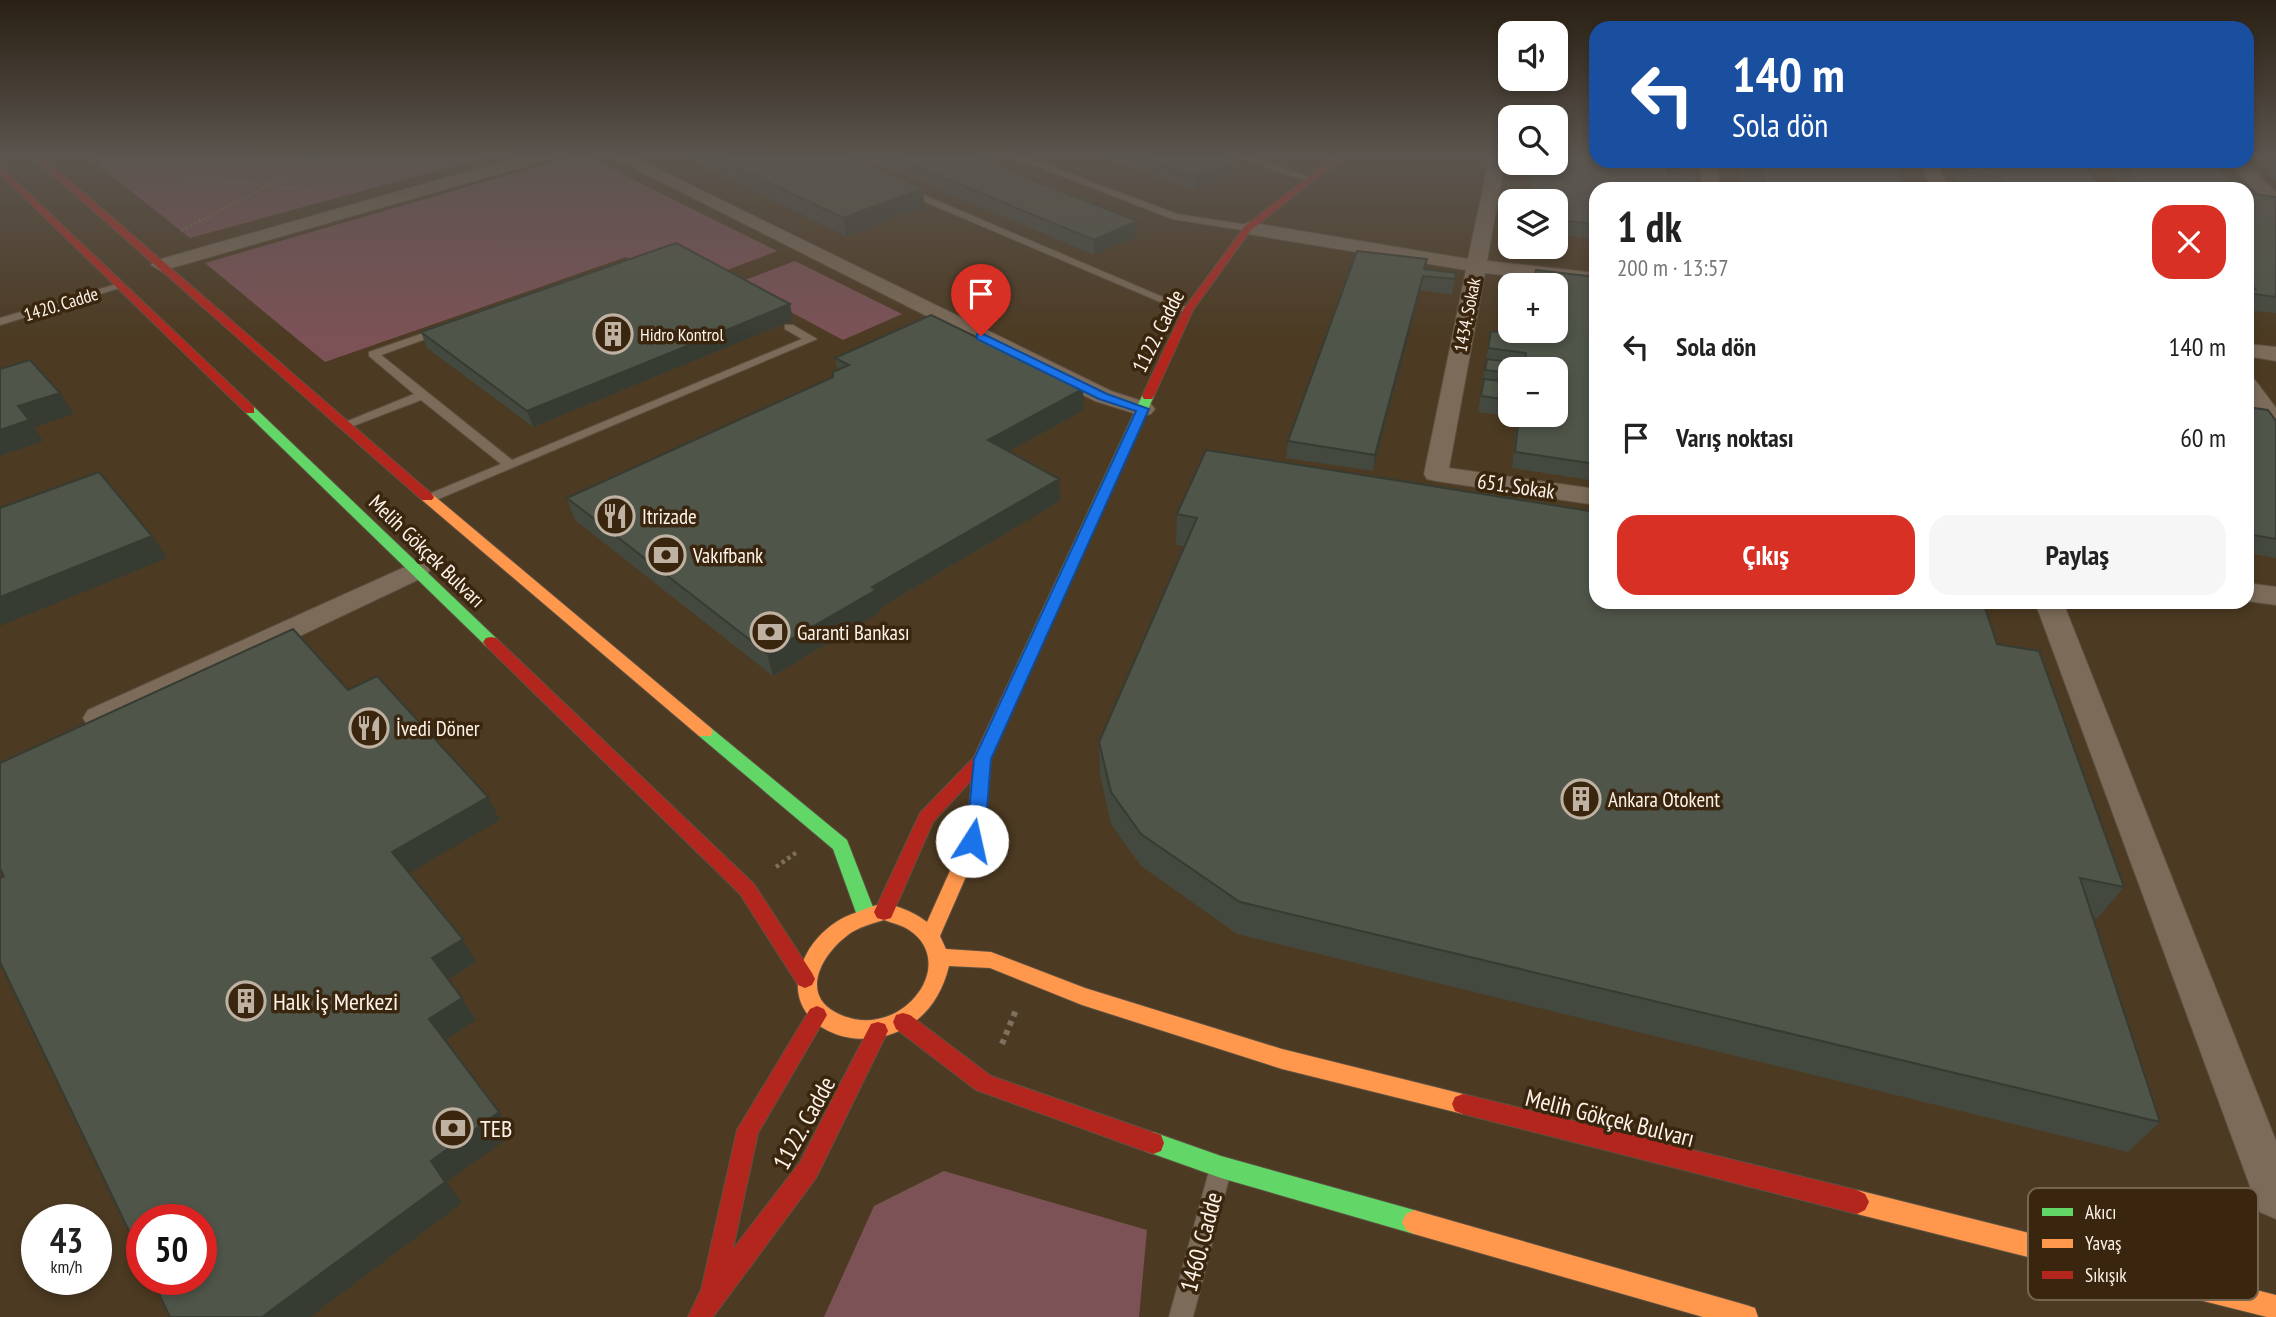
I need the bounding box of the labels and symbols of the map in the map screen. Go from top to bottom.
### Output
pin [951,264,1011,336]
street label: 1434. Sokak [1449,276,1485,354]
street label: 1420. Cadde [21,282,101,326]
street label: 1122. Cadde [1126,285,1190,377]
building icon: Hidro Kontrol [592,313,634,355]
place label: Hidro Kontrol [640,323,724,346]
street label: 651. Sokak [1476,467,1556,505]
street label: Melih Gökçek Bulvarı [363,489,491,613]
restaurant icon: Itrizade [594,495,636,537]
place label: Itrizade [642,503,697,530]
bank icon: Vakıfbank [645,534,687,576]
place label: Vakıfbank [692,542,763,569]
bank icon: Garanti Bankası [749,611,791,653]
place label: Garanti Bankası [797,619,910,646]
restaurant icon: İvedi Döner [348,707,390,749]
place label: İvedi Döner [396,715,480,742]
building icon: Ankara Otokent [1560,778,1602,820]
place label: Ankara Otokent [1608,786,1720,813]
position arrow [935,804,1009,878]
building icon: Halk İş Merkezi [225,980,267,1022]
place label: Halk İş Merkezi [273,986,398,1017]
street label: 1122. Cadde [766,1071,842,1175]
street label: Melih Gökçek Bulvarı [1522,1082,1698,1154]
bank icon: TEB [432,1107,474,1149]
place label: TEB [480,1113,512,1144]
legend [2028,1188,2258,1300]
street label: 1460. Cadde [1173,1189,1229,1295]
text: Akıcı [2085,1200,2116,1224]
speed limit sign: 50 [126,1204,217,1295]
text: Yavaş [2085,1231,2122,1255]
text: Sıkışık [2085,1263,2127,1287]

